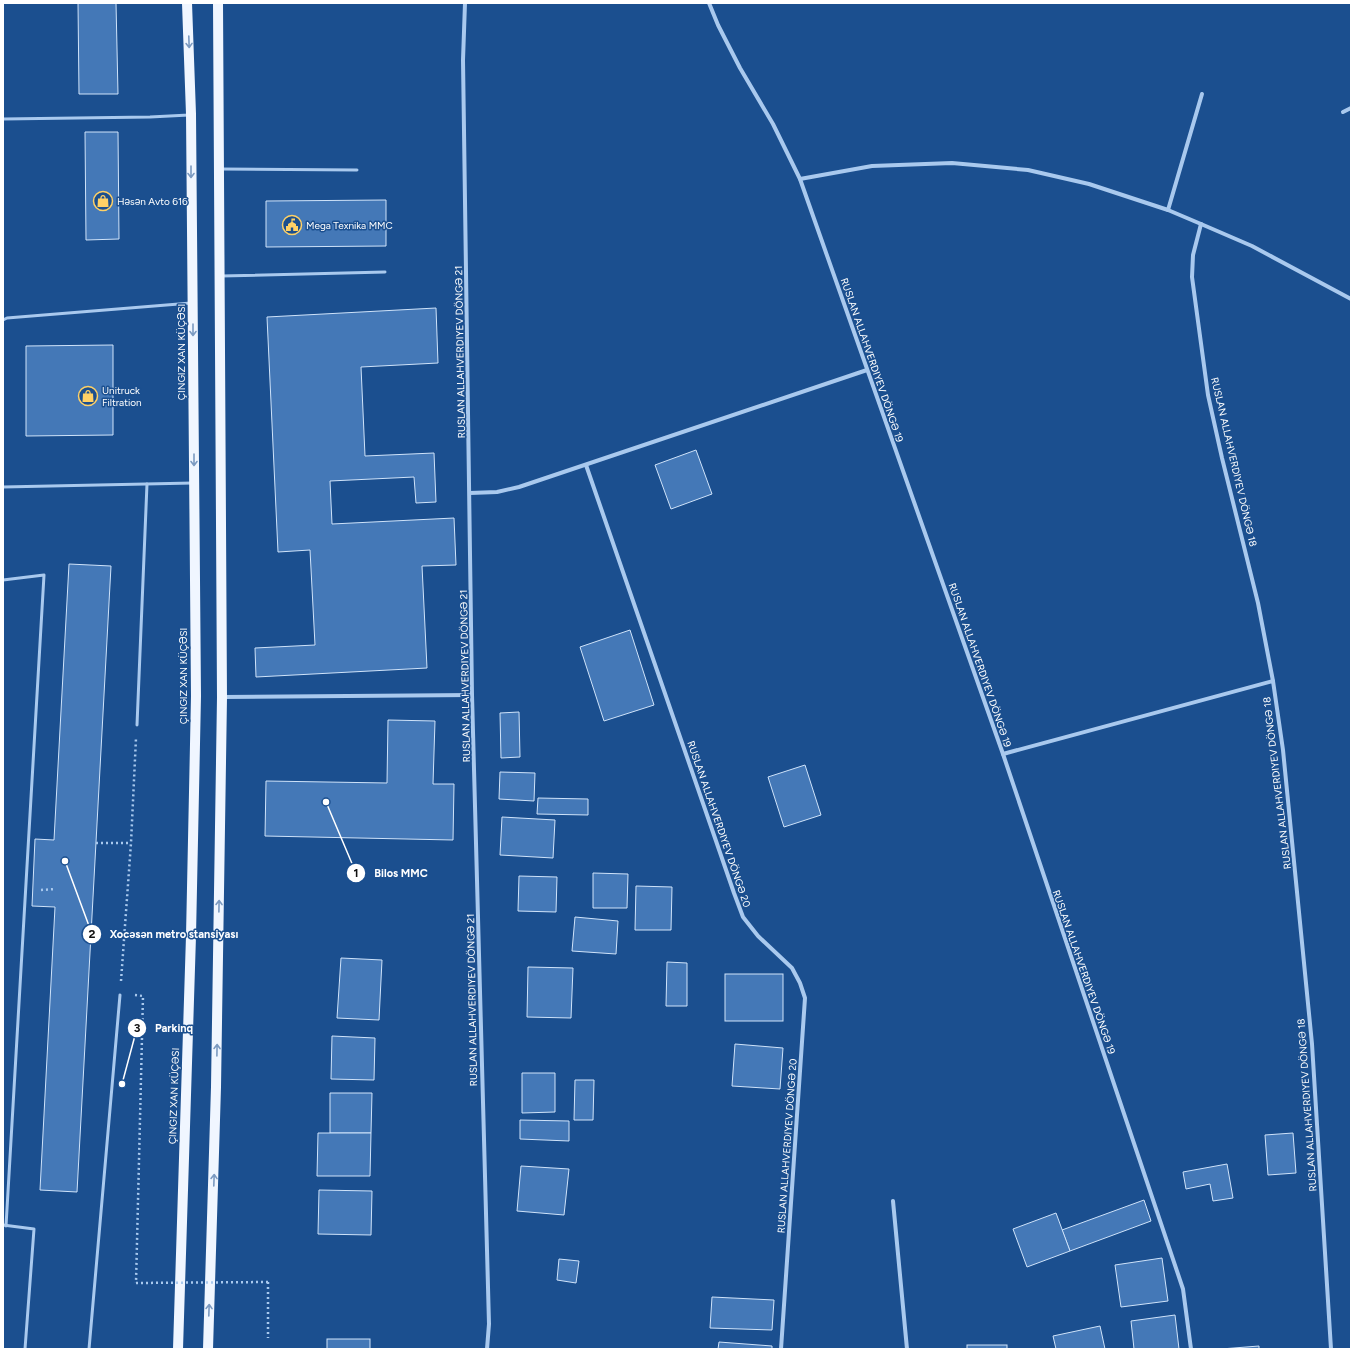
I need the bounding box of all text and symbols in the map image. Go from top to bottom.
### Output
one-way arrow [185,35,192,48]
one-way arrow [187,165,195,178]
shop icon: Həsən Avto 616 [92,190,114,212]
place label: Həsən Avto 616 [117,195,188,208]
public building icon: Mega Texnika MMC [281,214,303,236]
place label: Mega Texnika MMC [306,219,393,232]
street label: RUSLAN ALLAHVERDIYEV DÖNGƏ 21 [452,265,468,439]
street label: RUSLAN ALLAHVERDIYEV DÖNGƏ 19 [838,276,906,444]
street label: ÇINGIZ XAN KÜÇƏSI [175,304,188,400]
one-way arrow [189,323,197,336]
street label: RUSLAN ALLAHVERDIYEV DÖNGƏ 18 [1208,376,1260,548]
place label: Unitruck Filtration [102,384,142,409]
shop icon: Unitruck Filtration [77,385,99,407]
one-way arrow [190,453,197,466]
street label: RUSLAN ALLAHVERDIYEV DÖNGƏ 19 [946,581,1014,749]
street label: RUSLAN ALLAHVERDIYEV DÖNGƏ 21 [457,589,473,763]
street label: ÇINGIZ XAN KÜÇƏSI [177,628,190,724]
street label: RUSLAN ALLAHVERDIYEV DÖNGƏ 18 [1260,696,1294,870]
street label: RUSLAN ALLAHVERDIYEV DÖNGƏ 20 [684,739,754,909]
callout: Bilos MMC [346,862,435,885]
text: 1 [353,866,359,880]
text: Bilos MMC [374,867,428,880]
street label: RUSLAN ALLAHVERDIYEV DÖNGƏ 19 [1050,888,1118,1056]
one-way arrow [215,900,223,913]
street label: RUSLAN ALLAHVERDIYEV DÖNGƏ 21 [464,913,480,1087]
callout: Xocəsən metro stansiyası [82,922,246,945]
text: 2 [89,927,96,941]
text: Xocəsən metro stansiyası [110,928,238,941]
callout: Parkinq [127,1016,201,1039]
street label: RUSLAN ALLAHVERDIYEV DÖNGƏ 18 [1294,1018,1320,1192]
text: 3 [134,1021,141,1035]
text: Parkinq [155,1022,193,1035]
one-way arrow [213,1044,221,1057]
street label: ÇINGIZ XAN KÜÇƏSI [166,1048,182,1144]
street label: RUSLAN ALLAHVERDIYEV DÖNGƏ 20 [774,1058,800,1234]
one-way arrow [210,1174,217,1187]
one-way arrow [205,1304,213,1317]

